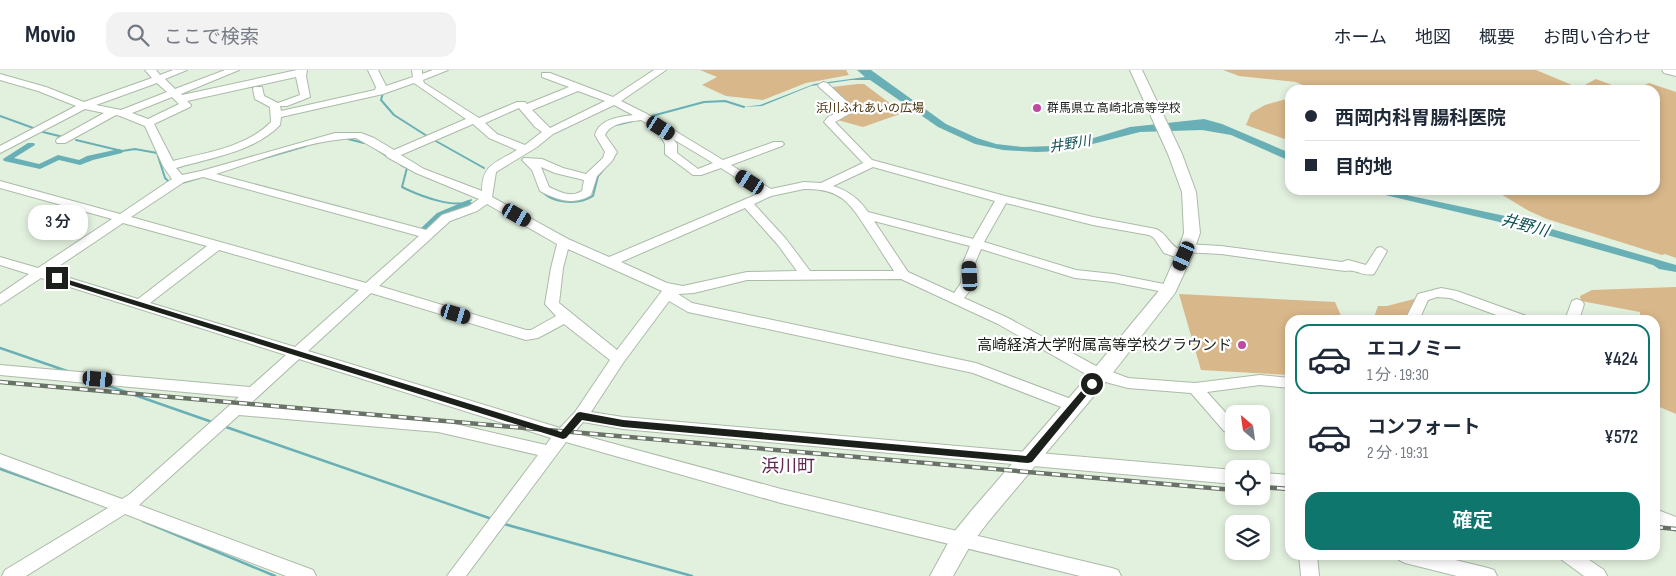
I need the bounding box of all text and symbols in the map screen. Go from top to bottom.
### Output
search box [106,12,456,57]
text: Movio [25,20,76,49]
icon: search [124,21,152,49]
text: ここで検索 [164,26,259,49]
text: ホーム [1334,27,1387,48]
text: 地図 [1415,27,1451,48]
text: 概要 [1479,27,1515,48]
text: お問い合わせ [1543,27,1651,48]
park label: 浜川ふれあいの広場 [816,101,924,116]
place label: 群馬県立 高崎北高等学校 [1047,101,1181,116]
marker: 群馬県立 高崎北高等学校 [1031,102,1043,114]
text: 西岡内科胃腸科医院 [1335,107,1506,130]
car [644,114,677,142]
water label: 井野川 [1048,132,1094,156]
text: 目的地 [1335,156,1392,179]
car [733,168,766,196]
car [500,201,533,229]
callout: 3 分 [27,206,87,240]
water label: 井野川 [1499,211,1553,242]
text: 3 分 [45,213,71,232]
car [1171,239,1196,273]
car [961,261,978,291]
route end [46,267,68,289]
car [439,302,472,326]
place label: 高崎経済大学附属高等学校グラウンド [977,336,1232,355]
icon: car [1307,337,1352,382]
text: エコノミー [1367,338,1462,361]
marker: 高崎経済大学附属高等学校グラウンド [1236,339,1248,351]
text: ¥424 [1604,348,1638,371]
text: 1 分 · 19:30 [1367,366,1429,385]
car [82,370,113,388]
route start [1081,373,1103,395]
north arrow [1225,405,1270,450]
map controls [1225,405,1270,560]
icon: car [1307,415,1352,460]
text: コンフォート [1367,416,1480,439]
text: ¥572 [1604,426,1638,449]
text: 2 分 · 19:31 [1367,444,1428,463]
district label: 浜川町 [761,456,815,477]
button: locate [1225,460,1270,505]
button: 確定 [1305,492,1640,550]
button: layers [1225,515,1270,560]

